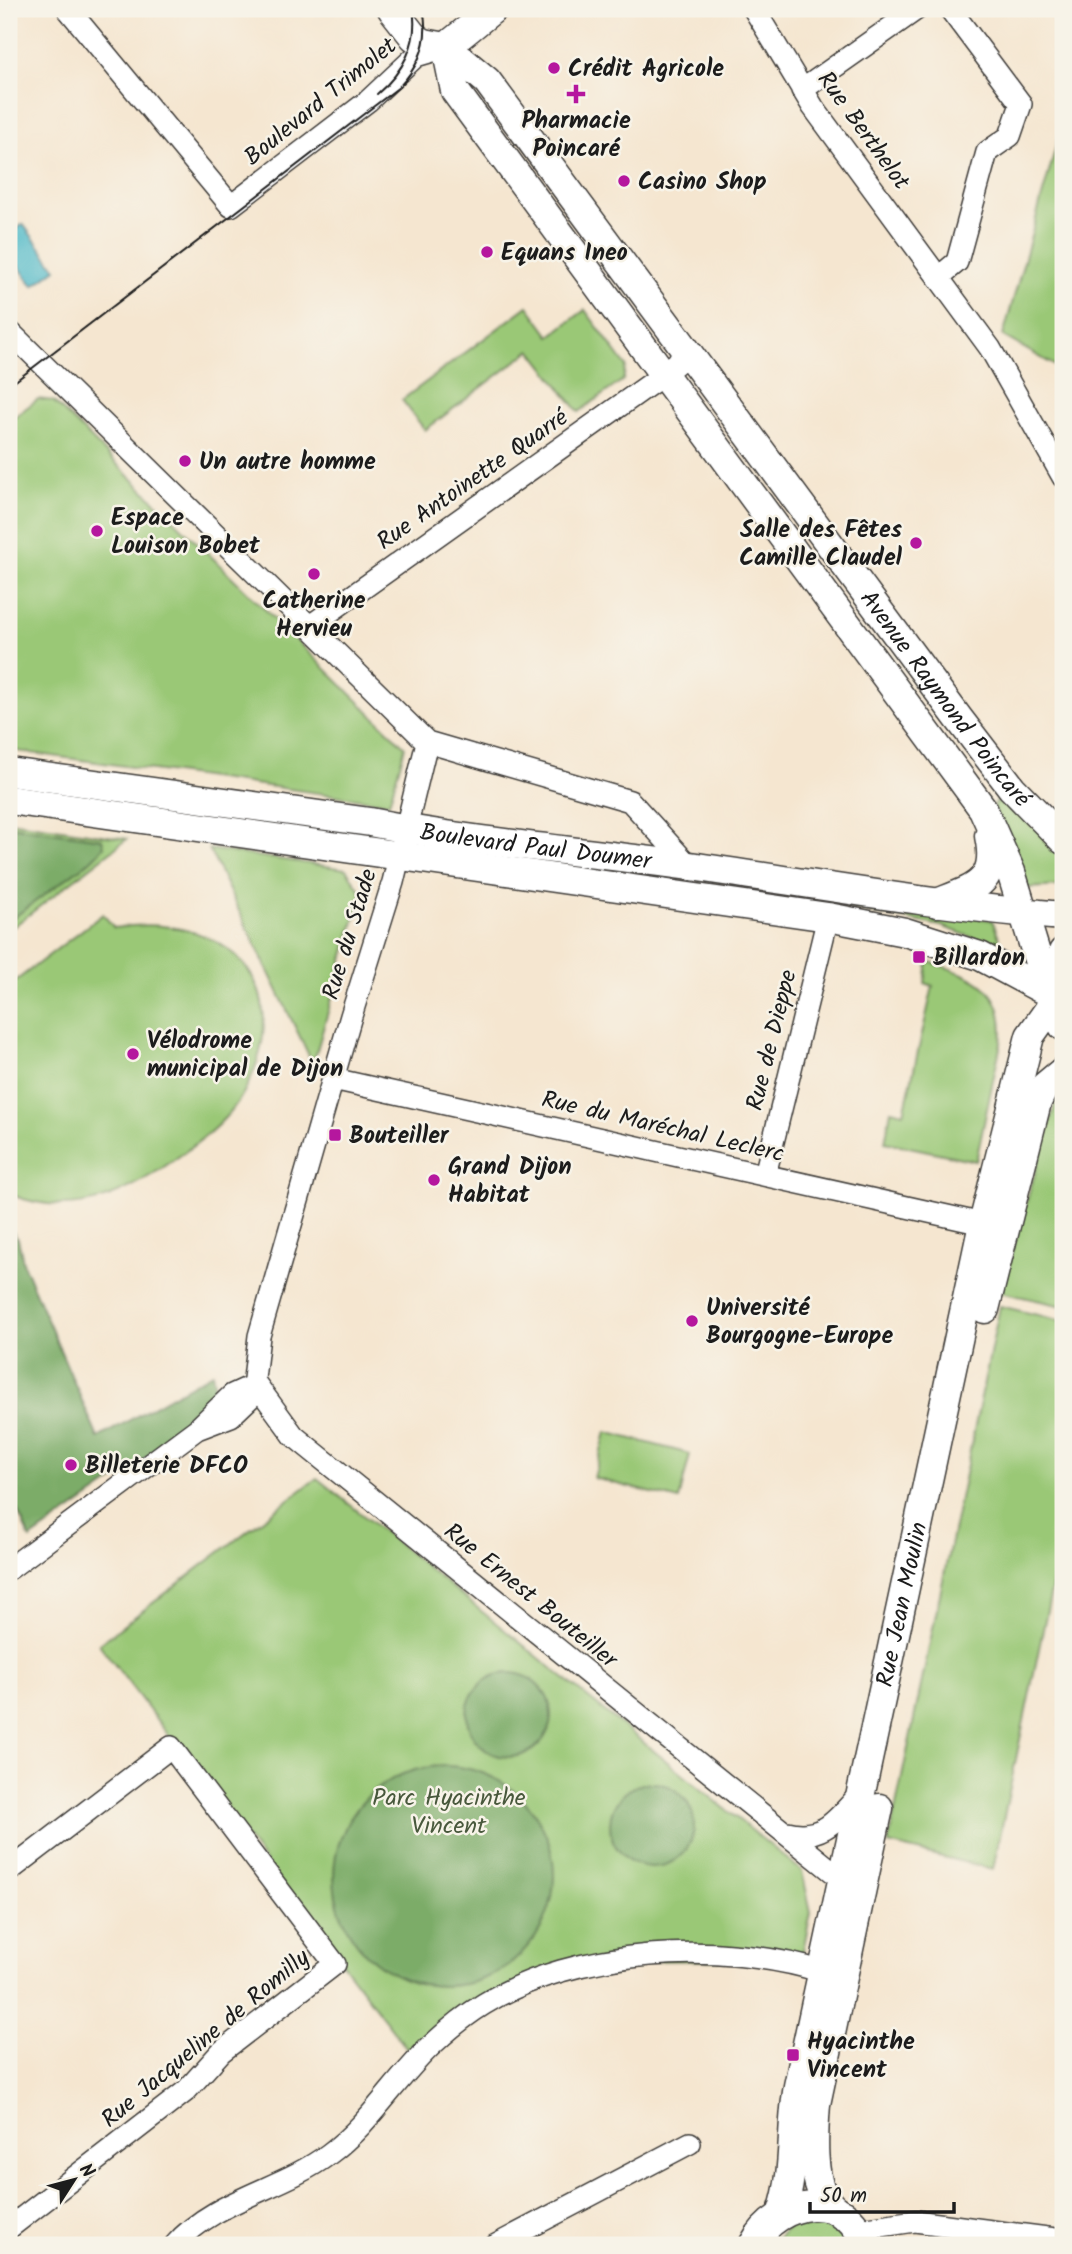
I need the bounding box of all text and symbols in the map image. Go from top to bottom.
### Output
street label: Boulevard Trimolet [236,27,407,176]
place label: Crédit Agricole [568,50,724,89]
marker: Crédit Agricole [546,60,562,76]
street label: Rue Berthelot [806,63,920,199]
marker: Pharmacie Poincaré [568,86,584,102]
place label: Pharmacie Poincaré [521,102,631,169]
place label: Casino Shop [638,163,767,202]
marker: Casino Shop [616,173,632,189]
place label: Equans Ineo [501,234,628,273]
marker: Equans Ineo [479,244,495,260]
street label: Rue Antoinette Quarré [369,398,578,561]
place label: Un autre homme [199,443,376,482]
marker: Un autre homme [177,453,193,469]
place label: Espace Louison Bobet [111,499,261,566]
place label: Salle des Fêtes Camille Claudel [739,511,903,578]
marker: Espace Louison Bobet [89,523,105,539]
marker: Salle des Fêtes Camille Claudel [908,535,924,551]
marker: Catherine Hervieu [306,566,322,582]
place label: Catherine Hervieu [262,582,366,649]
street label: Avenue Raymond Poincaré [849,582,1040,818]
street label: Boulevard Paul Doumer [417,813,655,882]
street label: Rue du Stade [312,864,389,1005]
place label: Billardon [933,939,1025,978]
marker: Billardon [911,949,927,965]
street label: Rue de Dieppe [736,966,809,1115]
place label: Vélodrome municipal de Dijon [147,1022,343,1089]
marker: Vélodrome municipal de Dijon [125,1046,141,1062]
street label: Rue du Maréchal Leclerc [537,1081,788,1174]
place label: Bouteiller [349,1117,450,1156]
marker: Bouteiller [327,1127,343,1143]
place label: Grand Dijon Habitat [448,1148,571,1215]
marker: Grand Dijon Habitat [426,1172,442,1188]
place label: Université Bourgogne-Europe [706,1289,893,1356]
marker: Université Bourgogne-Europe [684,1313,700,1329]
place label: Billeterie DFCO [85,1447,248,1486]
marker: Billeterie DFCO [63,1457,79,1473]
street label: Rue Ernest Bouteiller [434,1513,627,1680]
street label: Rue Jean Moulin [866,1519,939,1691]
park label: Parc Hyacinthe Vincent [372,1779,526,1846]
street label: Rue Jacqueline de Romilly [93,1939,320,2139]
place label: Hyacinthe Vincent [807,2023,915,2090]
marker: Hyacinthe Vincent [785,2047,801,2063]
north arrow [38,2146,108,2216]
text: N [70,2158,102,2185]
scale bar [810,2170,953,2214]
text: 50 m [820,2180,867,2213]

